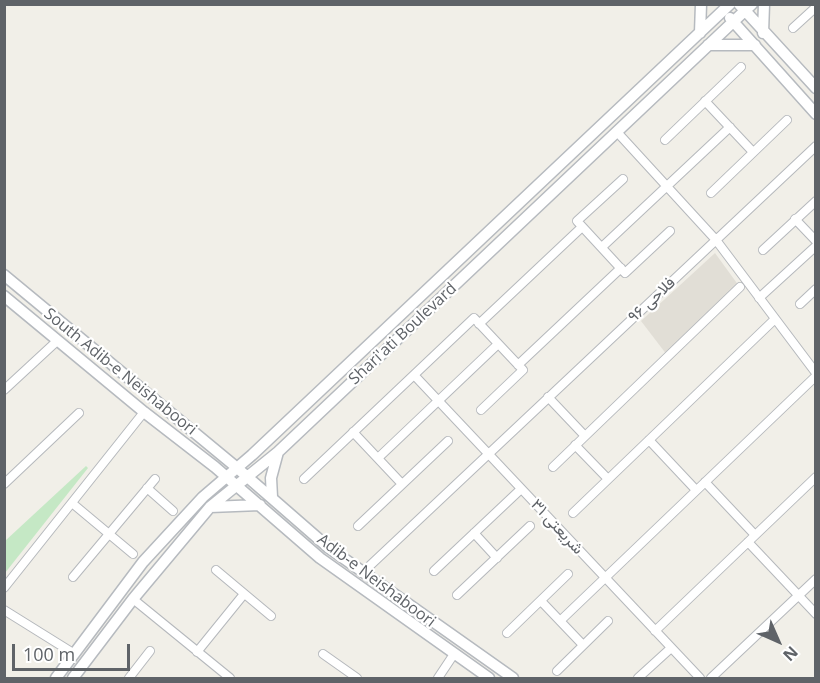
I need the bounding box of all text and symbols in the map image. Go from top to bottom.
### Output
street label: فلاحی ۹۶ [624,273,680,327]
street label: Shari'ati Boulevard [345,279,461,389]
street label: South Adib-e Neishaboori [40,304,200,440]
street label: شریعتی ۳۱ [527,495,587,559]
street label: Adib-e Neishaboori [313,530,439,632]
north arrow [748,611,808,671]
scale bar [15,632,134,670]
text: N [778,641,803,666]
text: 100 m [23,642,75,666]

